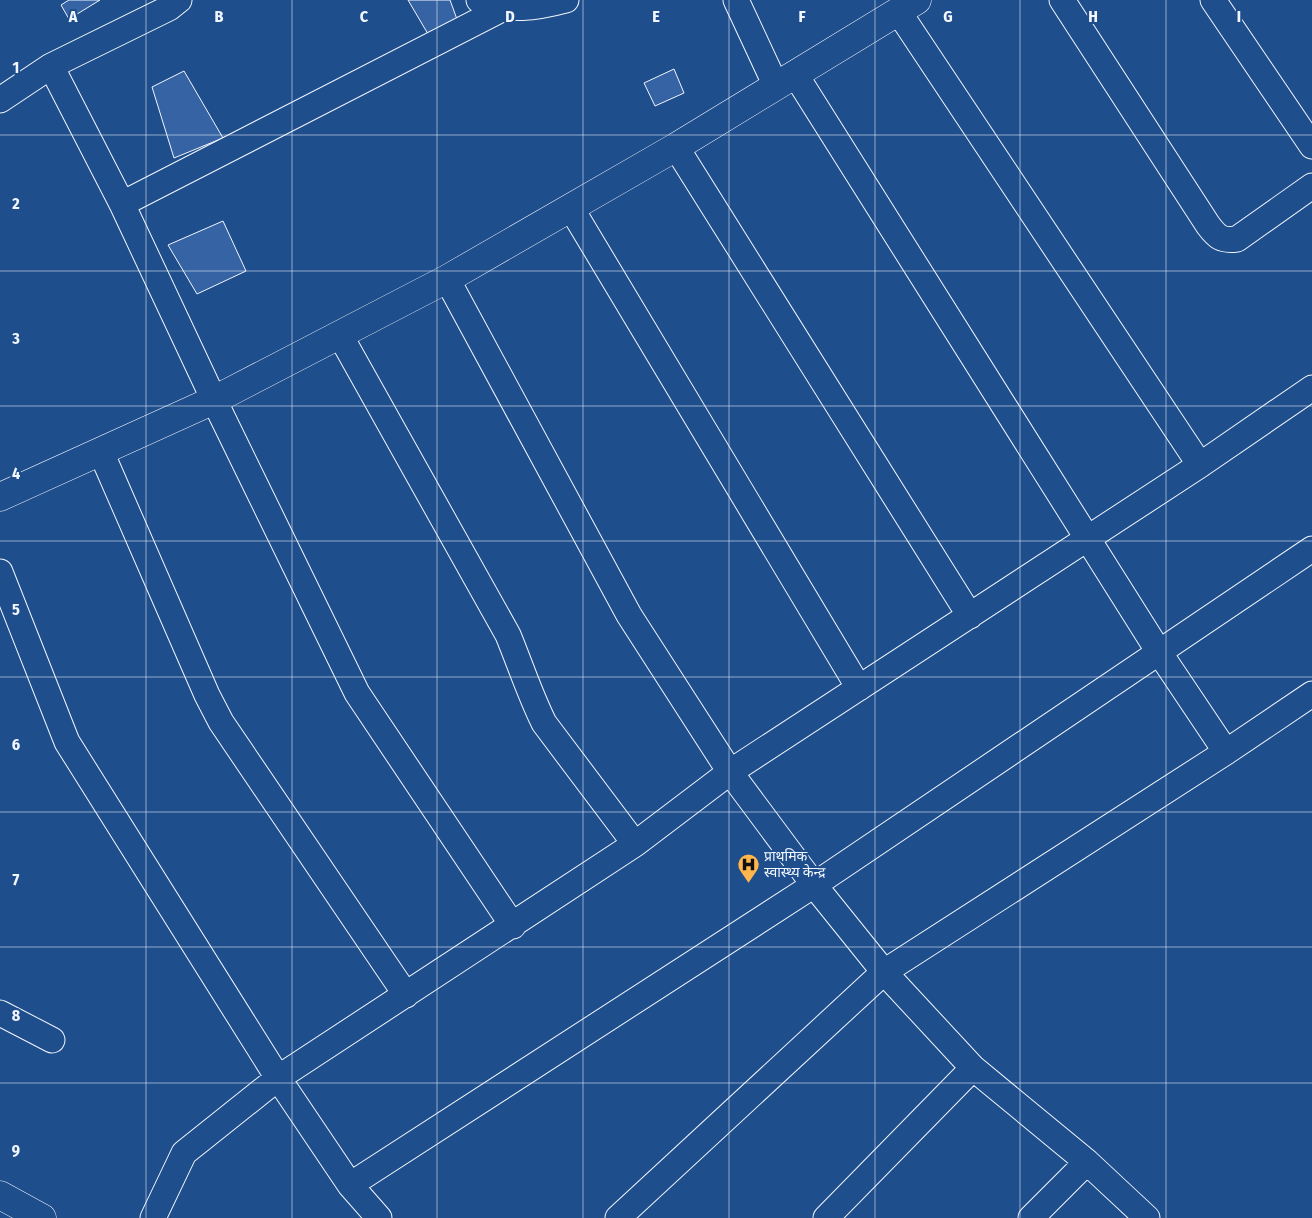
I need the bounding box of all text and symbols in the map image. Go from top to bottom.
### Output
text: A [68,7,78,26]
text: B [215,7,224,26]
text: C [360,7,369,26]
text: D [505,7,515,26]
text: E [652,7,660,26]
text: F [798,7,806,26]
text: G [943,7,953,26]
text: H [1088,7,1098,26]
text: I [1237,7,1241,26]
text: 1 [13,58,19,77]
text: 2 [11,194,20,213]
text: 3 [11,329,20,348]
text: 4 [12,464,20,483]
text: 5 [12,600,20,619]
text: 6 [12,735,20,754]
place label: प्राथमिक स्वास्थ्य केन्द्र [764,848,826,881]
hospital icon: प्राथमिक स्वास्थ्य केन्द्र [736,852,760,883]
text: 7 [13,870,20,889]
text: 8 [12,1006,21,1025]
text: 9 [12,1141,20,1160]

